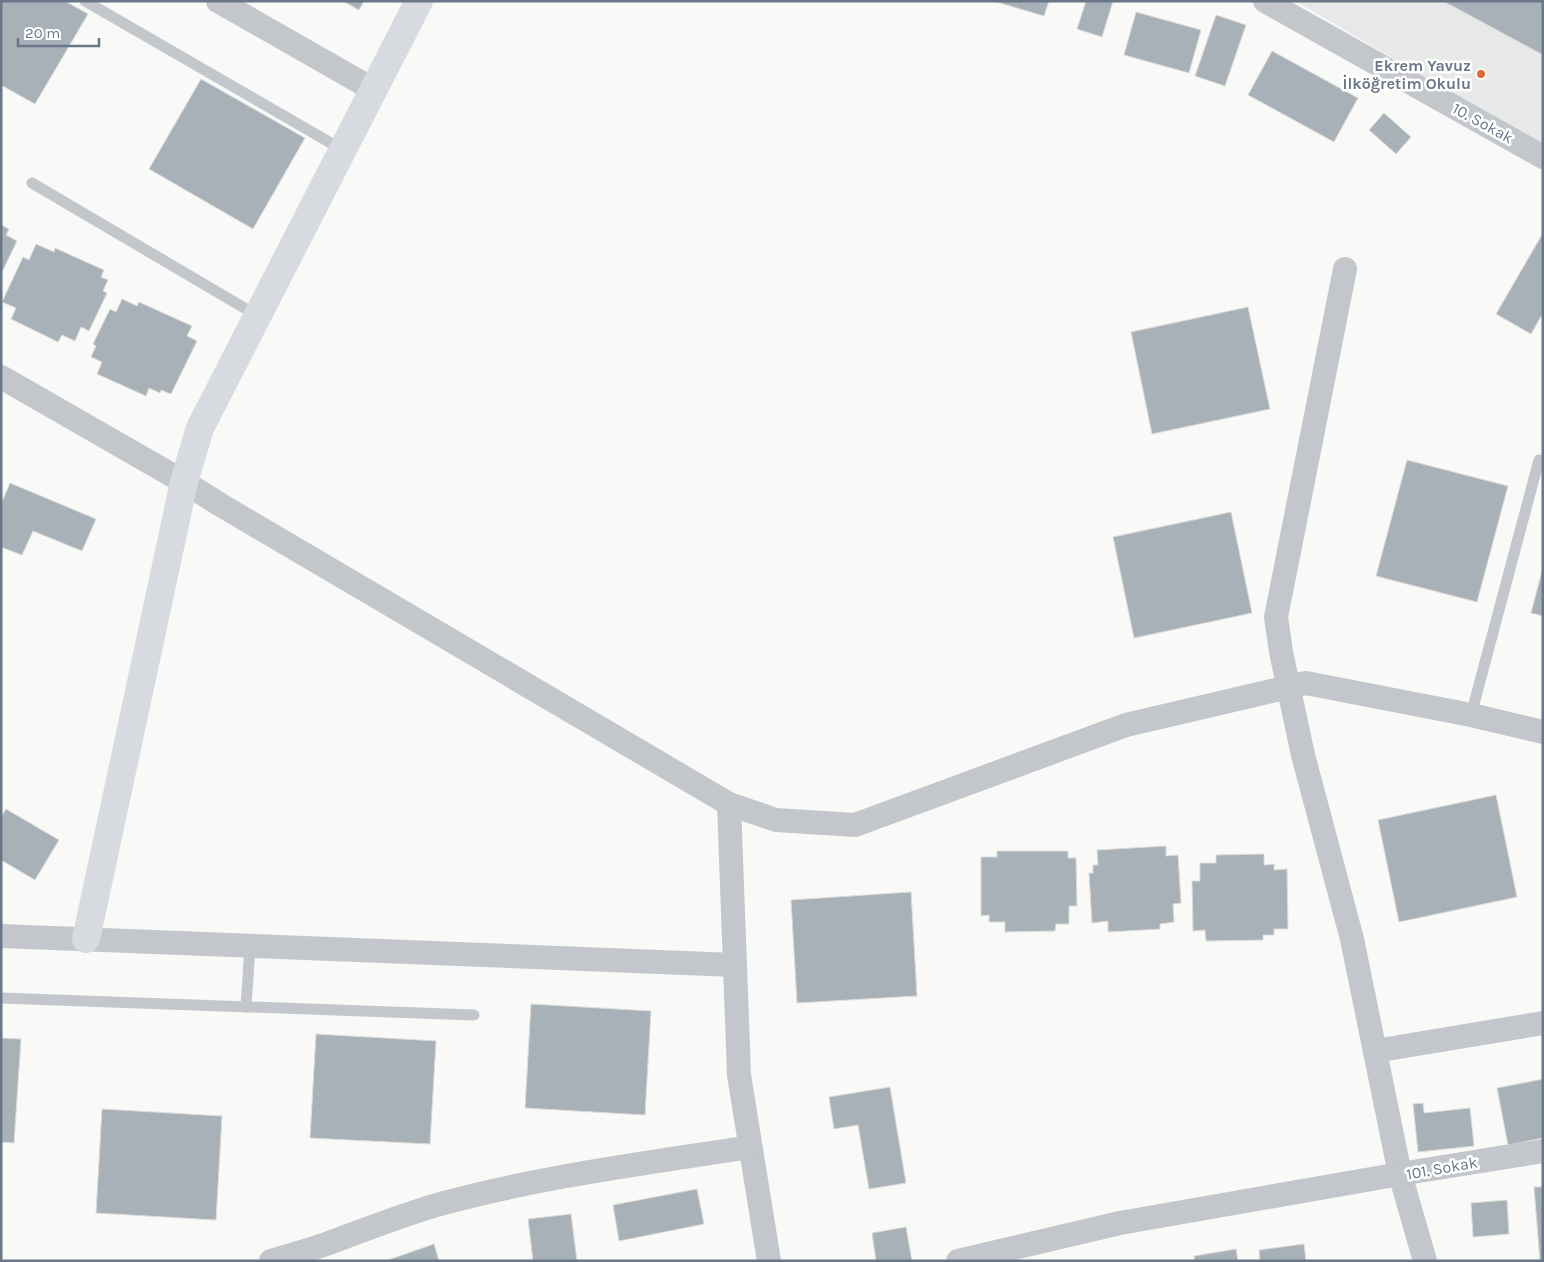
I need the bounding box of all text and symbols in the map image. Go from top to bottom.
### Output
scale bar [18,15,99,47]
text: 20 m [25,24,60,42]
place label: Ekrem Yavuz İlköğretim Okulu [1343,56,1471,93]
marker: Ekrem Yavuz İlköğretim Okulu [1475,68,1487,80]
street label: 10. Sokak [1449,99,1517,147]
street label: 101. Sokak [1405,1152,1479,1184]

